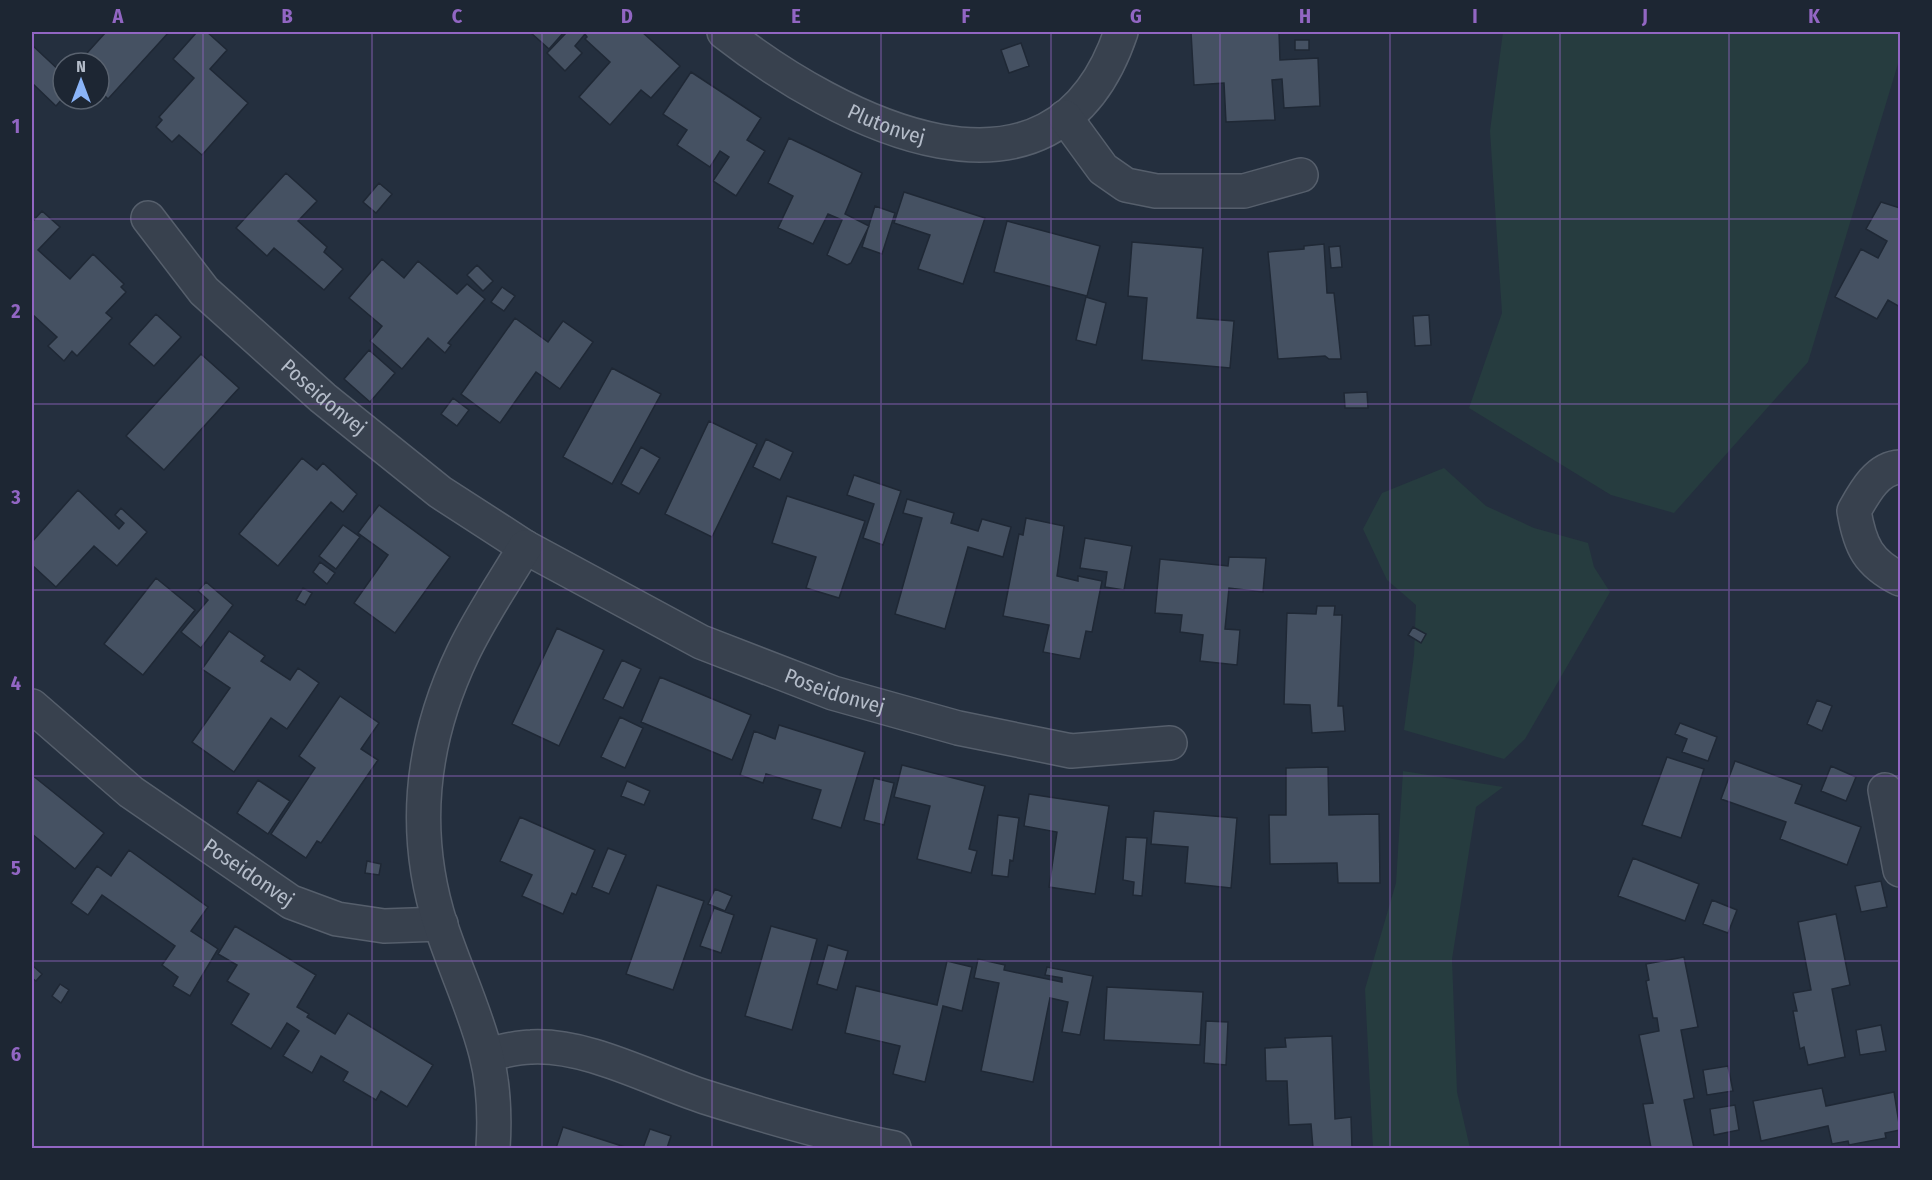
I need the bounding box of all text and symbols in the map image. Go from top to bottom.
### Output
text: A [112,4,125,28]
text: B [281,4,293,28]
text: C [452,4,463,28]
text: D [621,4,633,28]
text: E [791,4,801,28]
text: F [962,4,971,28]
text: G [1130,4,1142,28]
text: H [1299,4,1311,28]
text: I [1472,4,1478,28]
text: J [1641,4,1648,28]
text: K [1808,4,1820,28]
north arrow [51,51,111,111]
text: N [76,57,86,76]
street label: Plutonvej [843,98,928,151]
text: 1 [12,114,20,138]
text: 2 [10,299,21,323]
street label: Poseidonvej [276,353,372,441]
text: 3 [10,485,21,509]
street label: Poseidonvej [781,662,888,720]
text: 4 [11,671,21,695]
street label: Poseidonvej [198,833,299,913]
text: 5 [11,856,21,880]
text: 6 [11,1042,21,1066]

